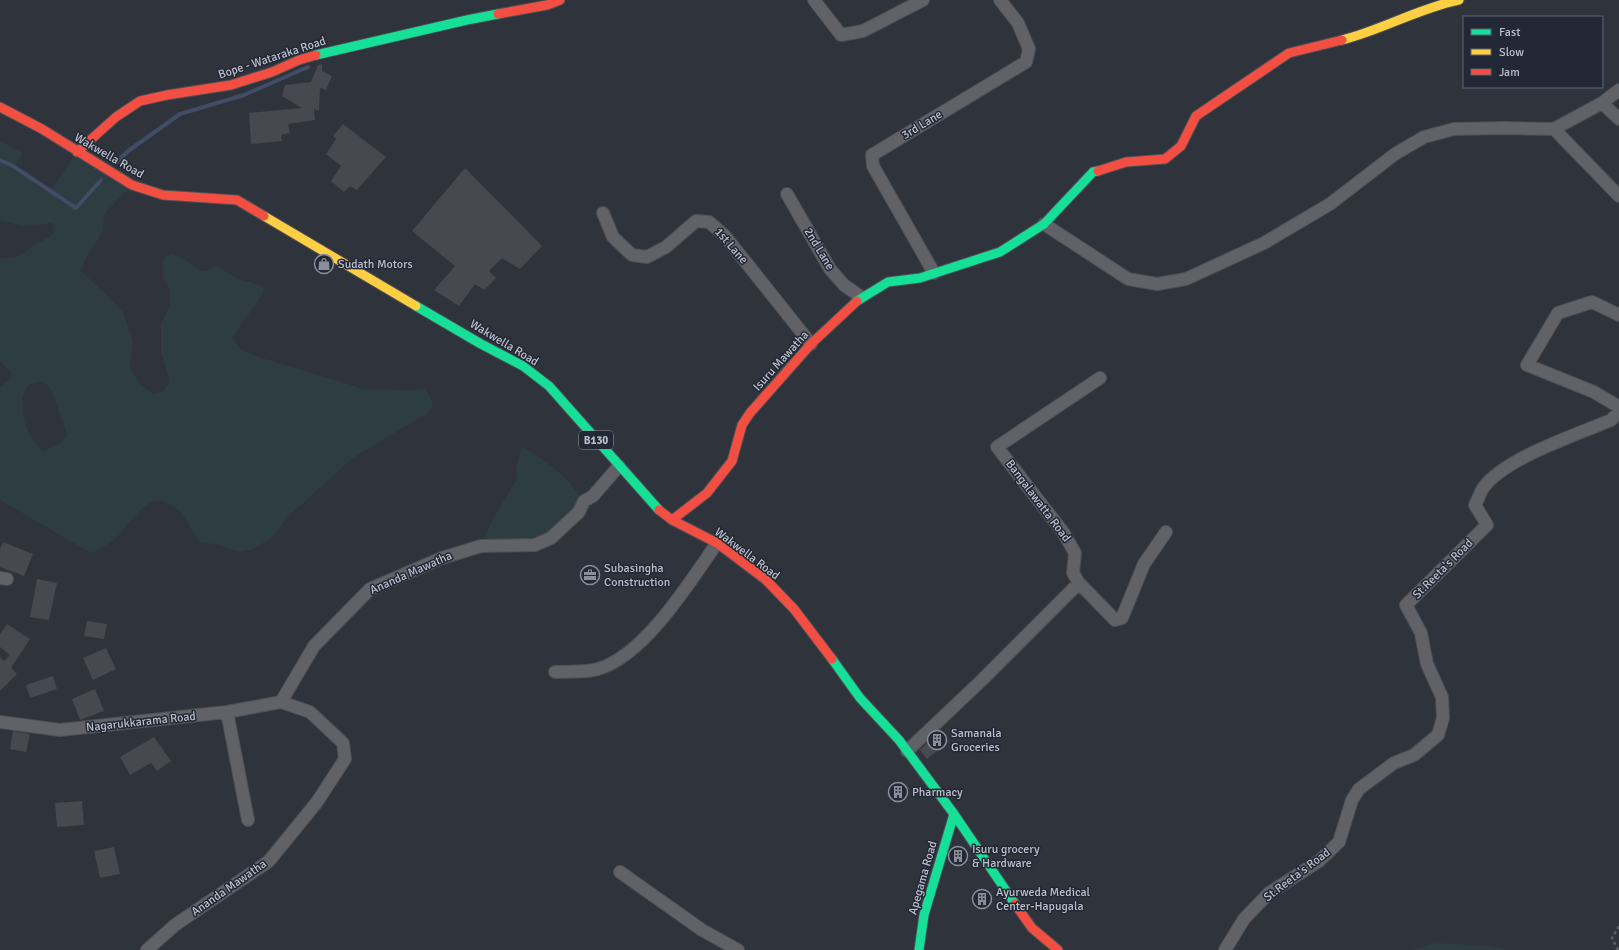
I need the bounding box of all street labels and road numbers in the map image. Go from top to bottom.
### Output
street label: Bope - Wataraka Road [216,34,328,82]
street label: 3rd Lane [899,107,945,143]
street label: Wakwella Road [72,130,146,182]
street label: 1st Lane [711,225,751,267]
street label: 2nd Lane [801,225,837,273]
street label: Wakwella Road [467,317,541,369]
street label: Isuru Mawatha [750,328,812,394]
road number: B130 [579,431,613,449]
street label: Bangalawatta Road [1002,457,1074,545]
street label: Wakwella Road [711,525,783,583]
street label: St.Reeta's Road [1410,536,1476,602]
street label: Ananda Mawatha [367,548,455,598]
street label: Nagarukkarama Road [85,709,197,735]
street label: Apegama Road [905,839,941,917]
street label: St.Reeta's Road [1261,845,1333,905]
street label: Ananda Mawatha [188,856,270,920]

